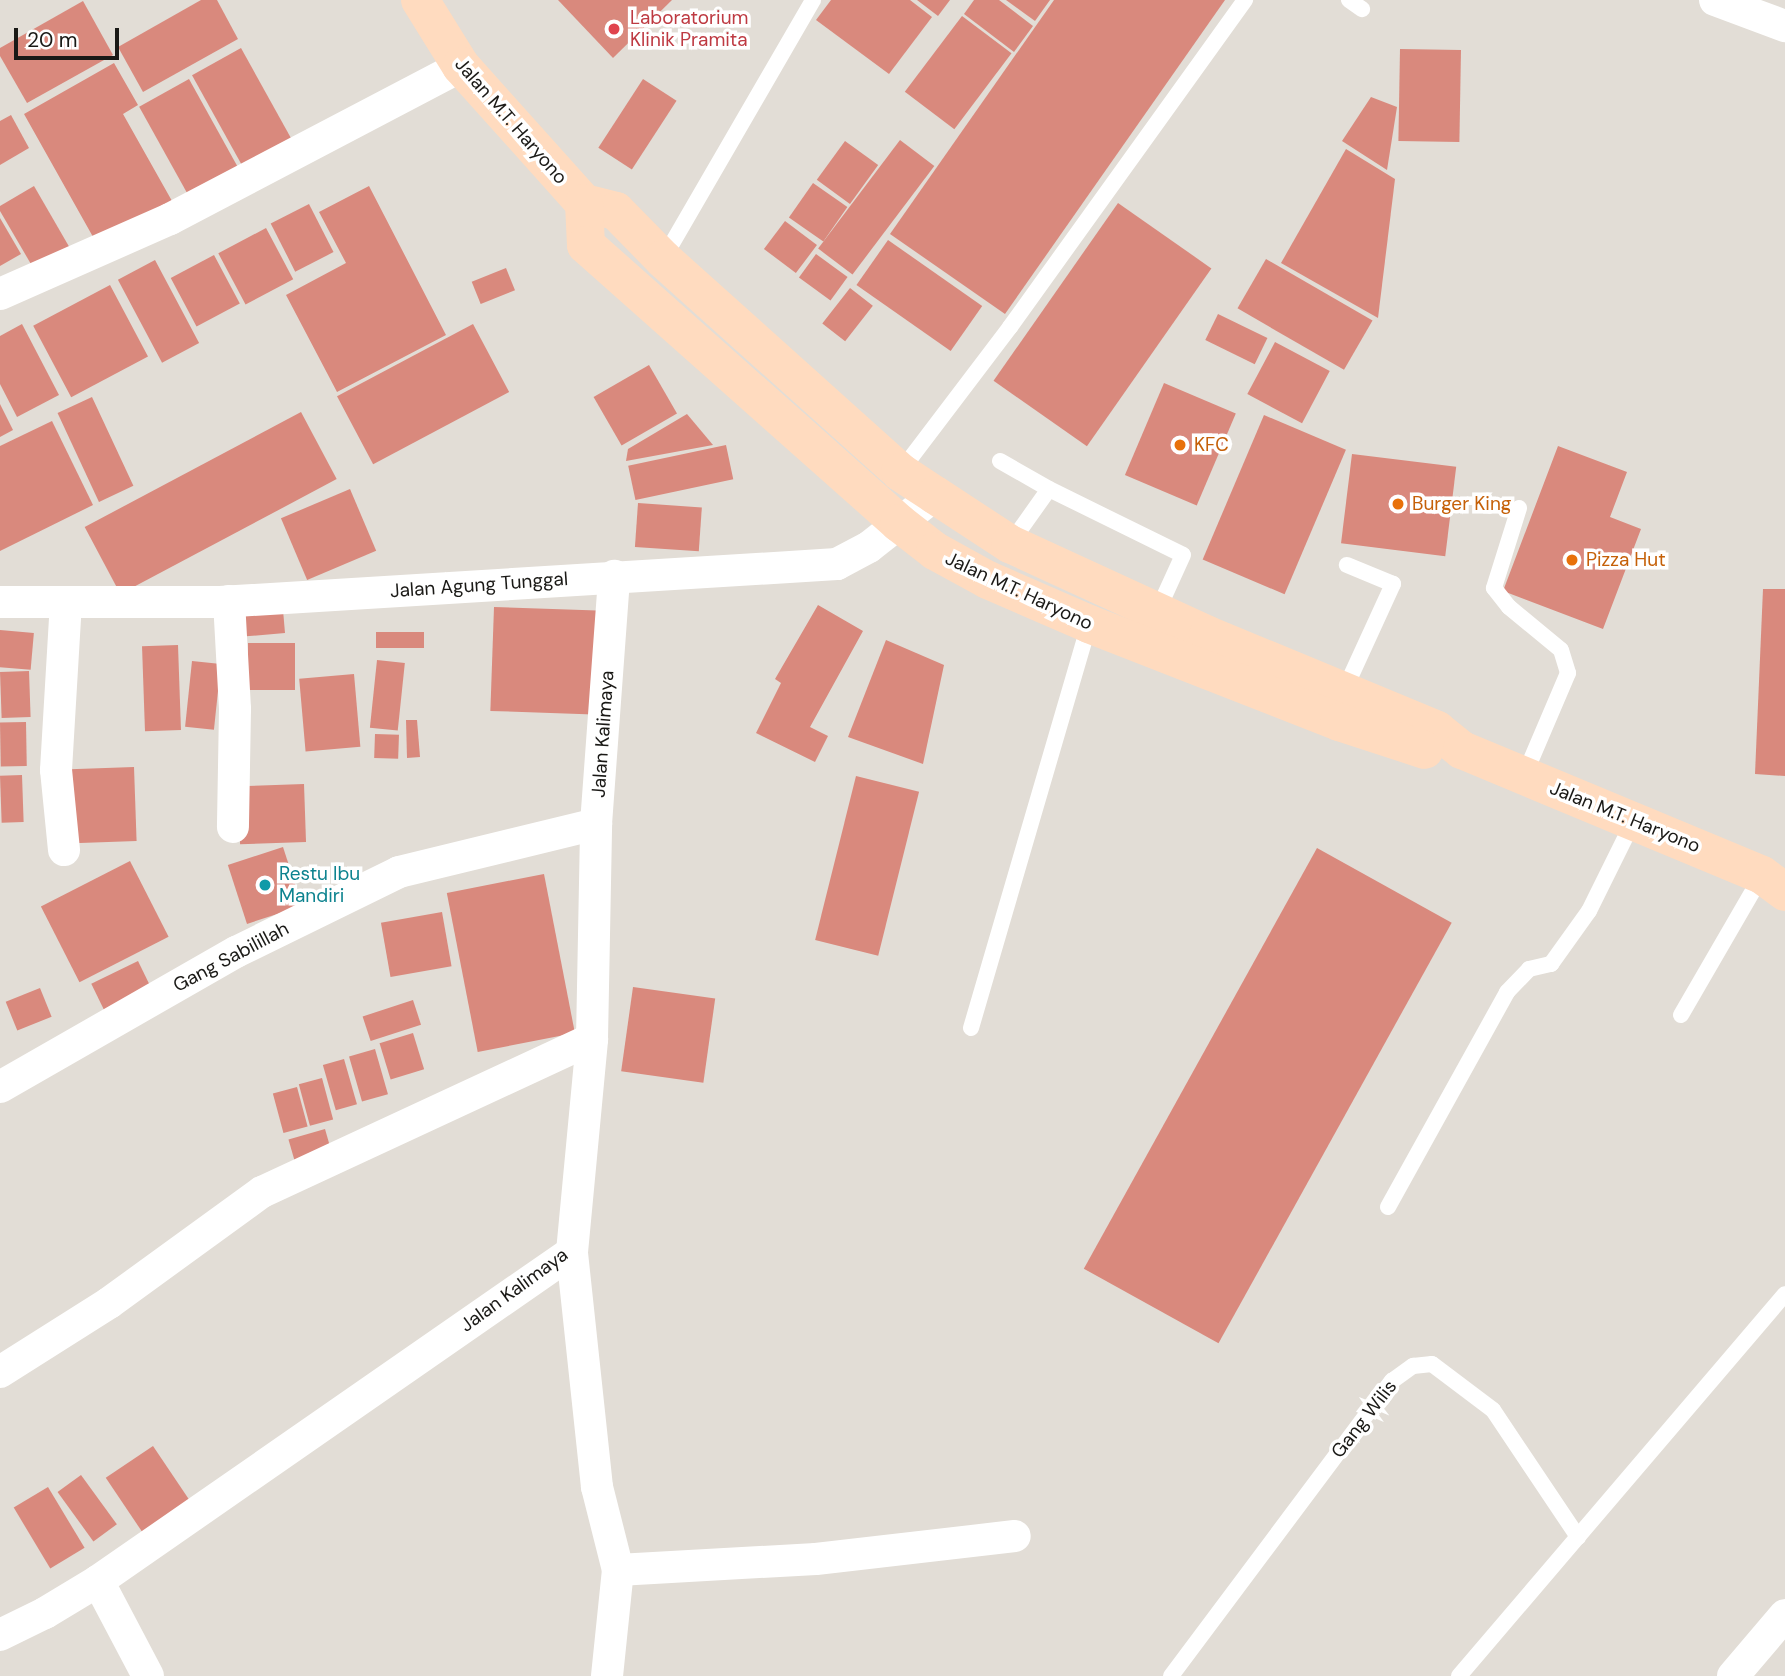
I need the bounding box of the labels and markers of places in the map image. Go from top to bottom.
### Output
place label: Laboratorium Klinik Pramita [630,7,748,51]
marker: Laboratorium Klinik Pramita [604,19,624,39]
place label: KFC [1194,434,1229,456]
marker: KFC [1172,437,1188,453]
place label: Burger King [1412,493,1511,515]
marker: Burger King [1390,496,1406,512]
place label: Pizza Hut [1586,549,1666,571]
marker: Pizza Hut [1564,552,1580,568]
place label: Restu Ibu Mandiri [279,863,360,907]
marker: Restu Ibu Mandiri [257,877,273,893]

